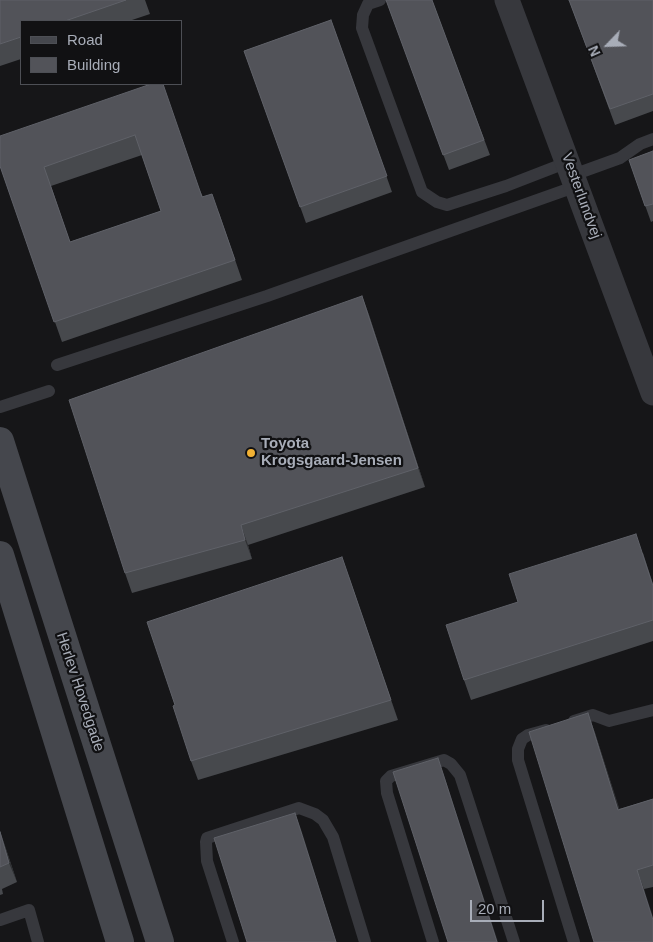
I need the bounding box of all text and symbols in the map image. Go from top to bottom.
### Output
legend [20,20,182,85]
north arrow [583,20,633,70]
text: Road [67,31,103,48]
text: N [585,43,604,59]
text: Building [67,56,120,73]
street label: Vesterlundvej [557,151,605,241]
place label: Toyota Krogsgaard-Jensen [261,435,402,470]
marker: Toyota Krogsgaard-Jensen [245,447,257,459]
street label: Herlev Hovedgade [52,630,108,754]
scale bar [473,890,547,922]
text: 20 m [478,900,511,917]

